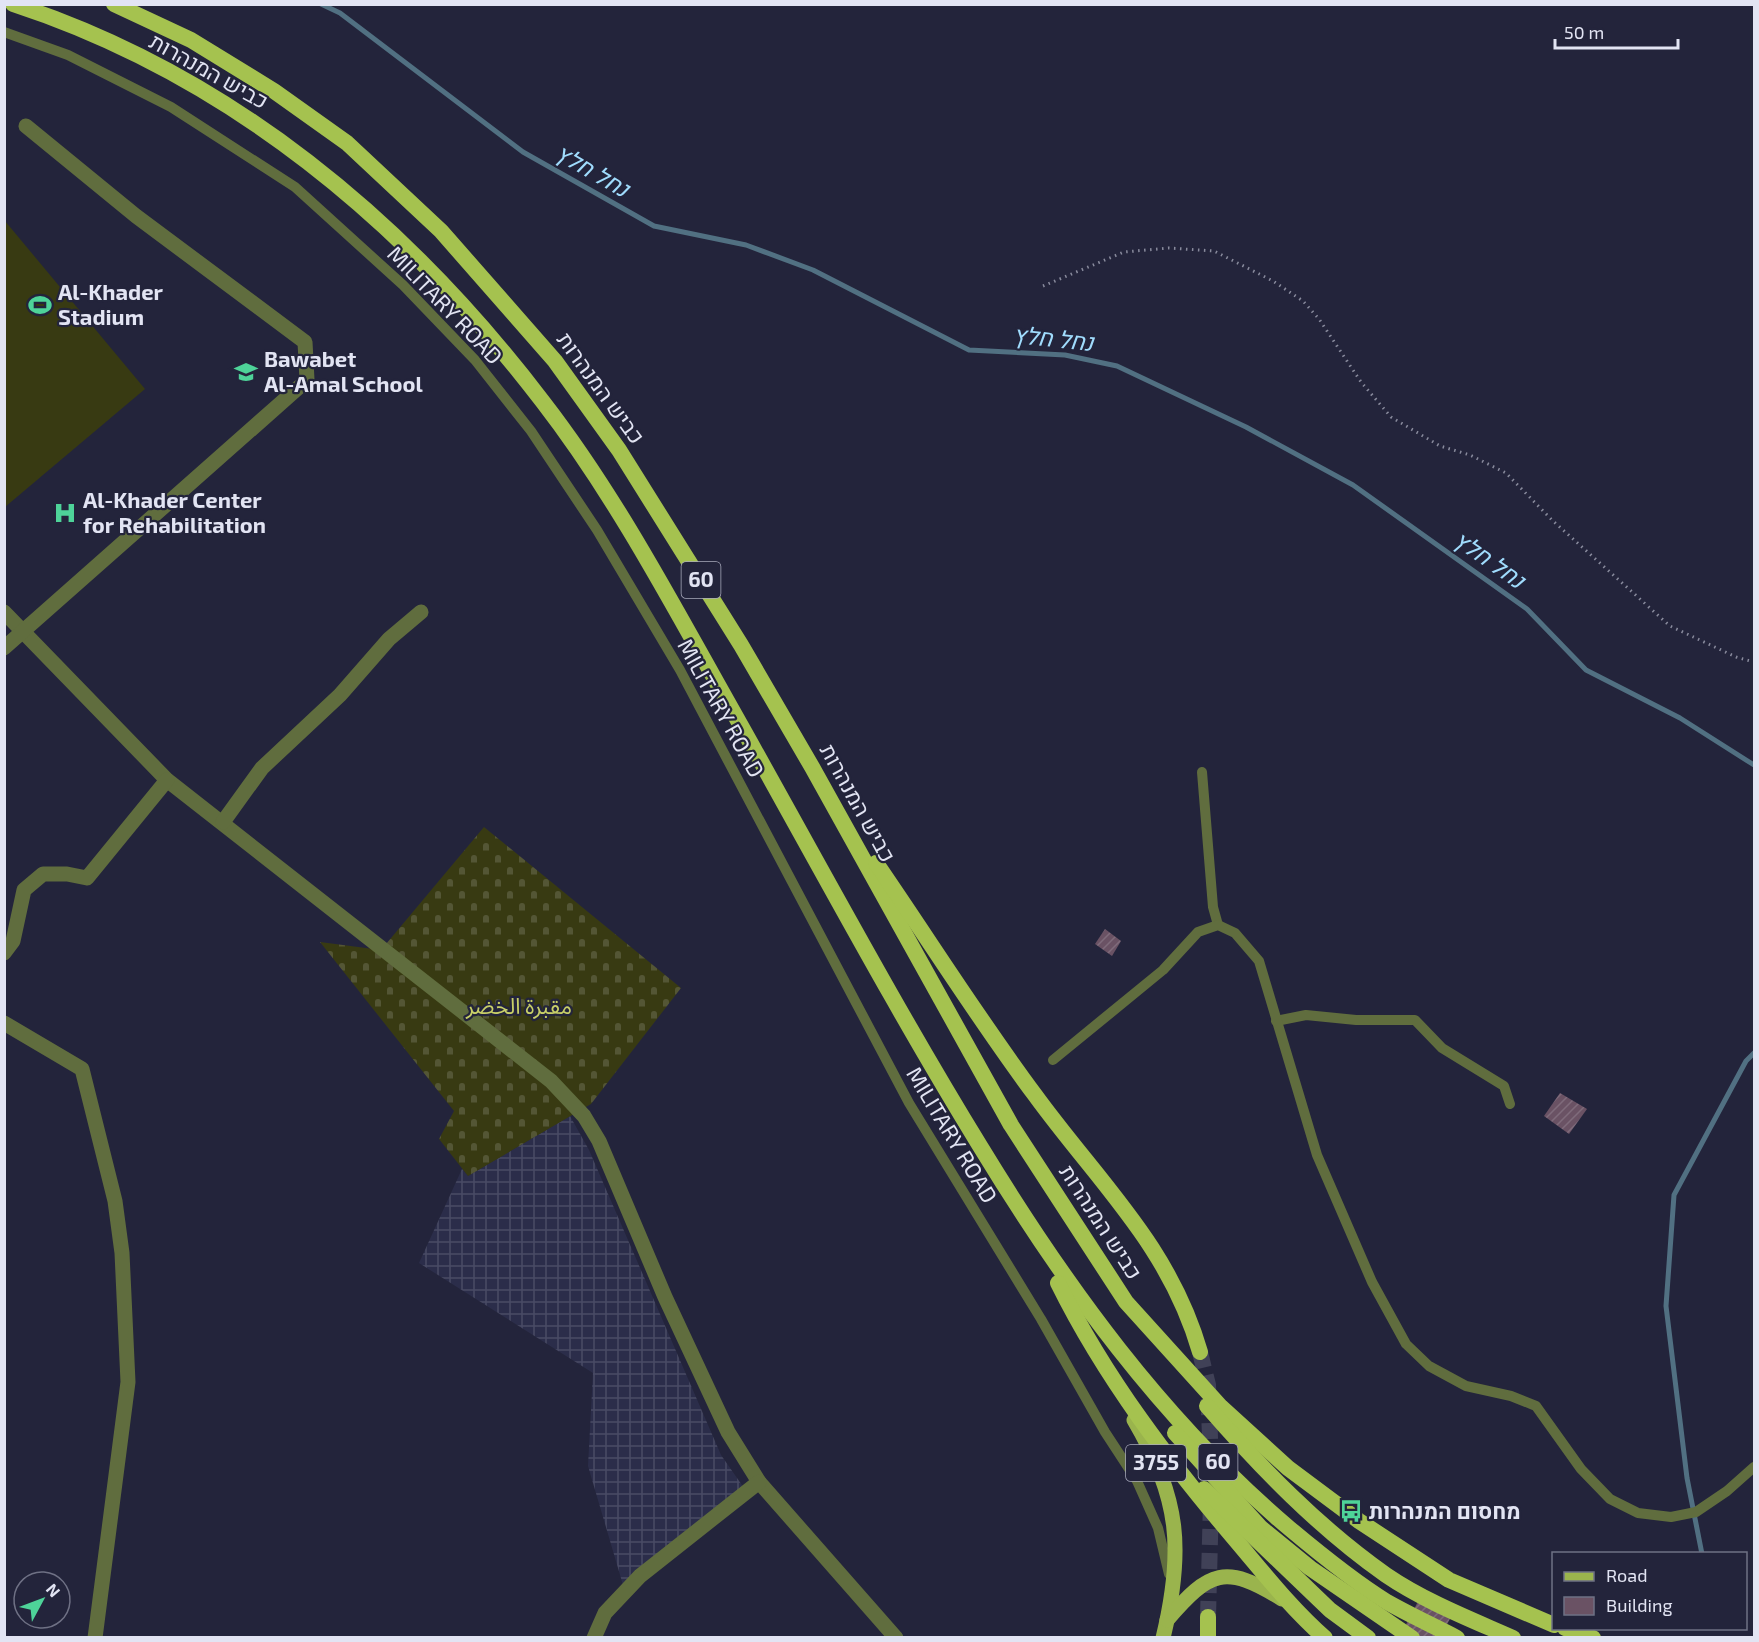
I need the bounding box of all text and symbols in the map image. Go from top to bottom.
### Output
scale bar [1555,12,1678,50]
text: 50 m [1564,21,1604,43]
street label: כביש המנהרות [146,27,273,113]
water label: נחל חלץ [551,137,637,204]
street label: MILITARY ROAD [383,240,509,369]
place label: Al-Khader Stadium [58,278,164,329]
sports icon: Al-Khader Stadium [27,292,53,318]
water label: נחל חלץ [1012,319,1097,356]
street label: כביש המנהרות [553,327,651,448]
place label: Bawabet Al-Amal School [264,345,423,396]
school or university icon: Bawabet Al-Amal School [233,359,259,385]
place label: Al-Khader Center for Rehabilitation [83,486,266,537]
hospital icon: Al-Khader Center for Rehabilitation [52,500,78,526]
water label: נחל חלץ [1448,524,1533,595]
road number: 60 [682,562,720,598]
street label: MILITARY ROAD [673,634,771,781]
street label: כביש המנהרות [816,739,902,866]
park label: مقبرة الخضر [465,992,572,1019]
street label: MILITARY ROAD [902,1062,1004,1207]
street label: כביש המנהרות [1055,1159,1148,1284]
road number: 60 [1198,1444,1238,1480]
road number: 3755 [1126,1445,1186,1481]
place label: מחסום המנהרות [1369,1497,1521,1523]
bus stop icon: מחסום המנהרות [1338,1498,1364,1524]
legend [1552,1552,1747,1630]
text: Road [1606,1564,1647,1586]
north arrow [12,1570,72,1630]
text: N [43,1579,65,1600]
text: Building [1606,1594,1673,1616]

